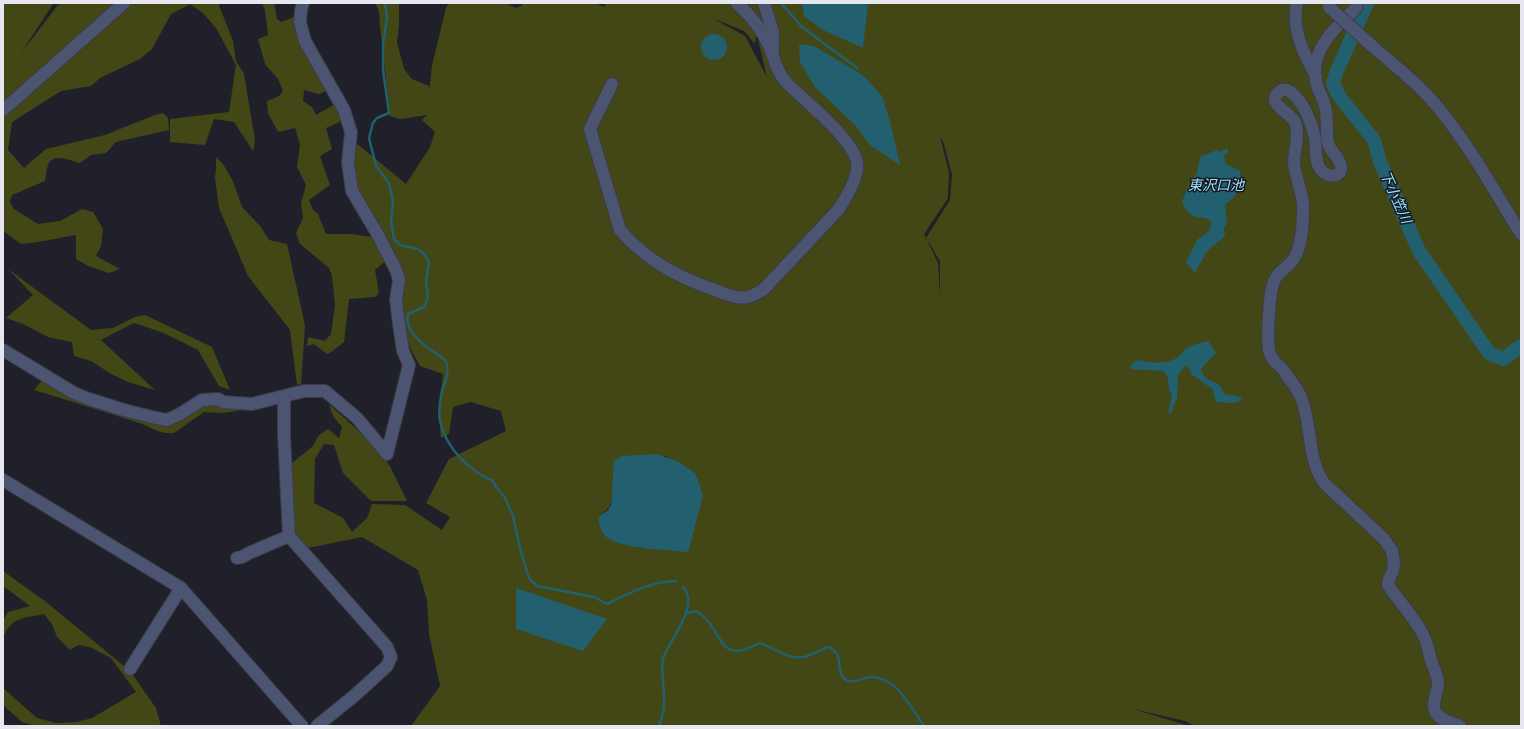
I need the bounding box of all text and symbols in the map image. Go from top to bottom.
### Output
water label: 下小笠川 [1376,168,1416,228]
water label: 東沢口池 [1188,176,1246,194]

